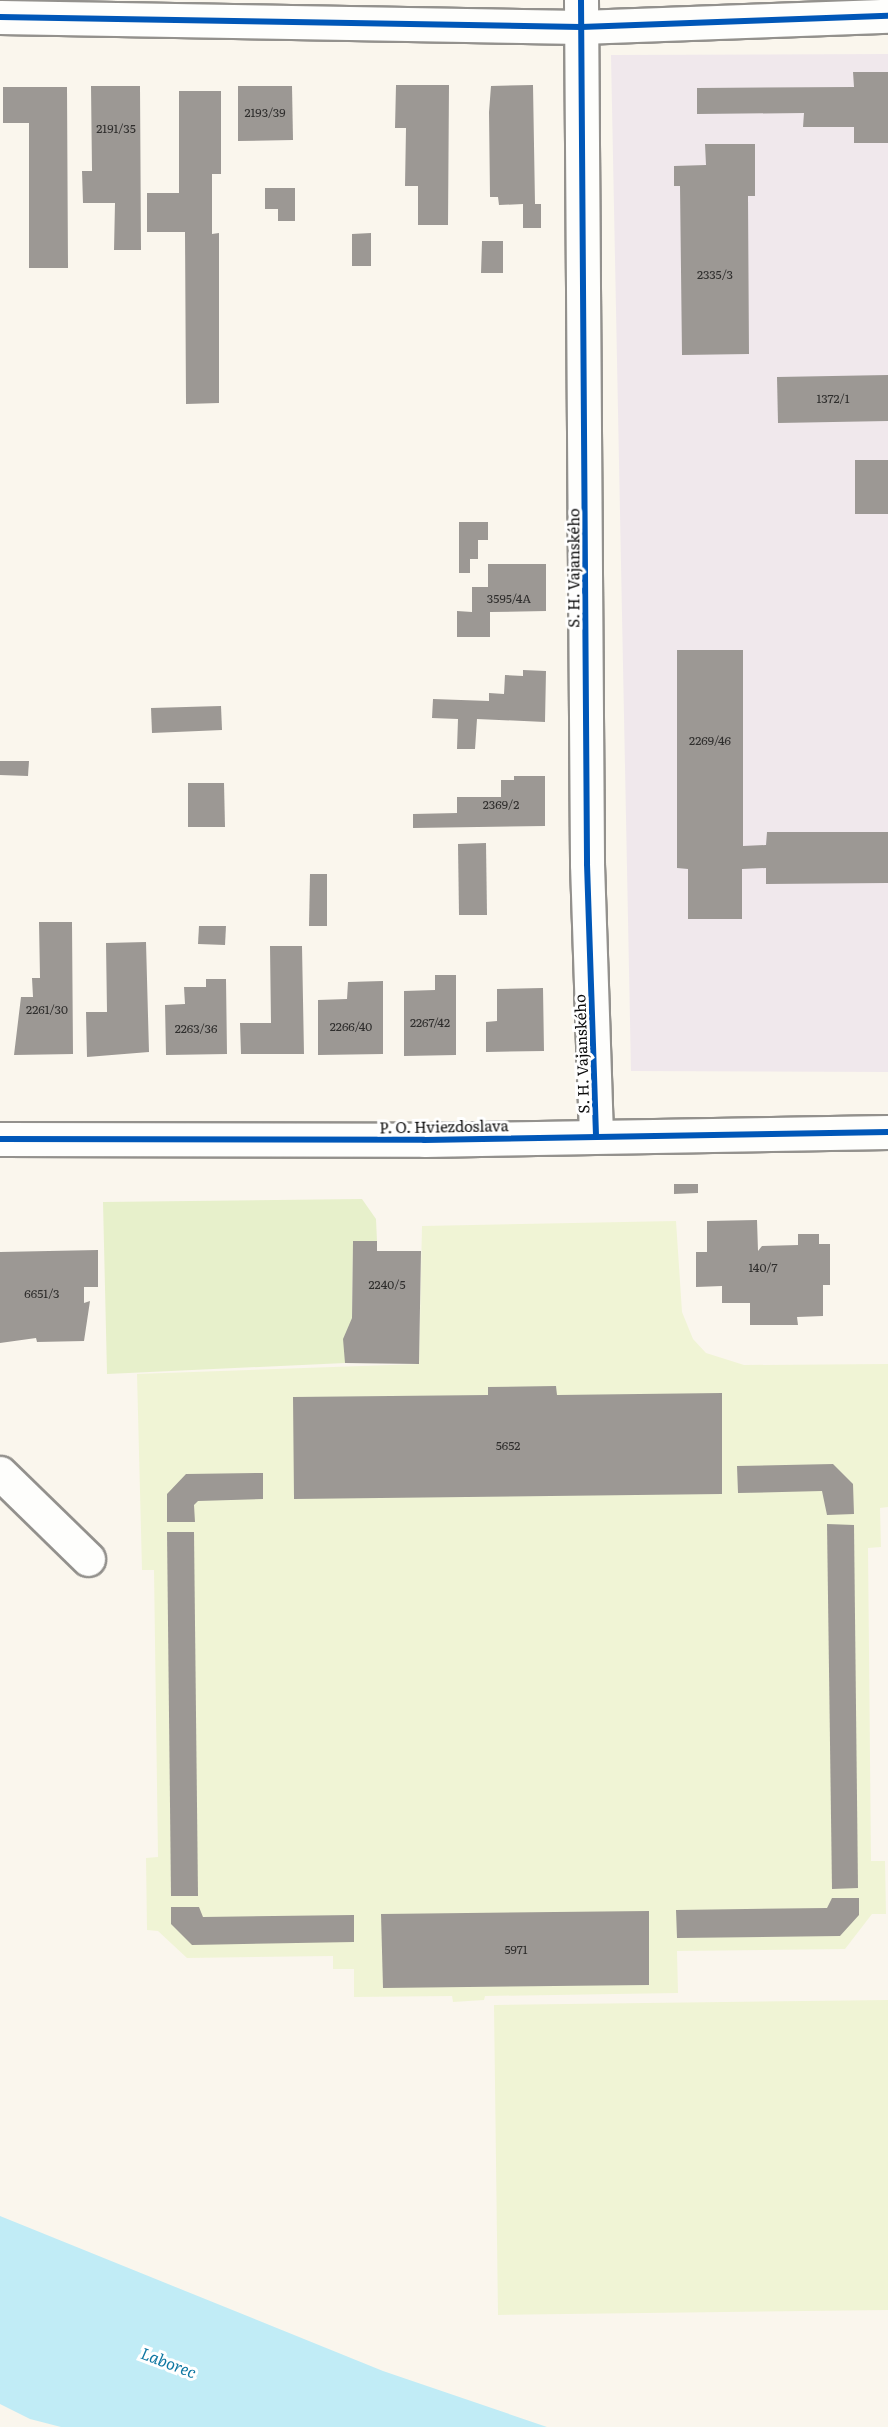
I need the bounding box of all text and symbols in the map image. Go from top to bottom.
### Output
house number: 2193/39 [244,106,286,120]
house number: 2191/35 [96,122,136,136]
house number: 2335/3 [697,268,733,282]
house number: 1372/1 [816,392,850,406]
street label: S. H. Vajanského [564,508,582,628]
house number: 3595/4A [487,592,531,606]
house number: 2269/46 [689,734,731,748]
house number: 2369/2 [483,798,519,812]
street label: S. H. Vajanského [570,994,592,1114]
house number: 2261/30 [26,1003,68,1017]
house number: 2267/42 [410,1016,450,1030]
house number: 2266/40 [330,1020,372,1034]
house number: 2263/36 [175,1022,217,1036]
street label: P. O. Hviezdoslava [379,1116,509,1136]
house number: 140/7 [748,1261,778,1275]
house number: 2240/5 [369,1278,405,1292]
house number: 6651/3 [24,1287,60,1301]
house number: 5652 [496,1439,520,1453]
house number: 5971 [504,1943,528,1957]
water label: Laborec [139,2343,199,2381]

